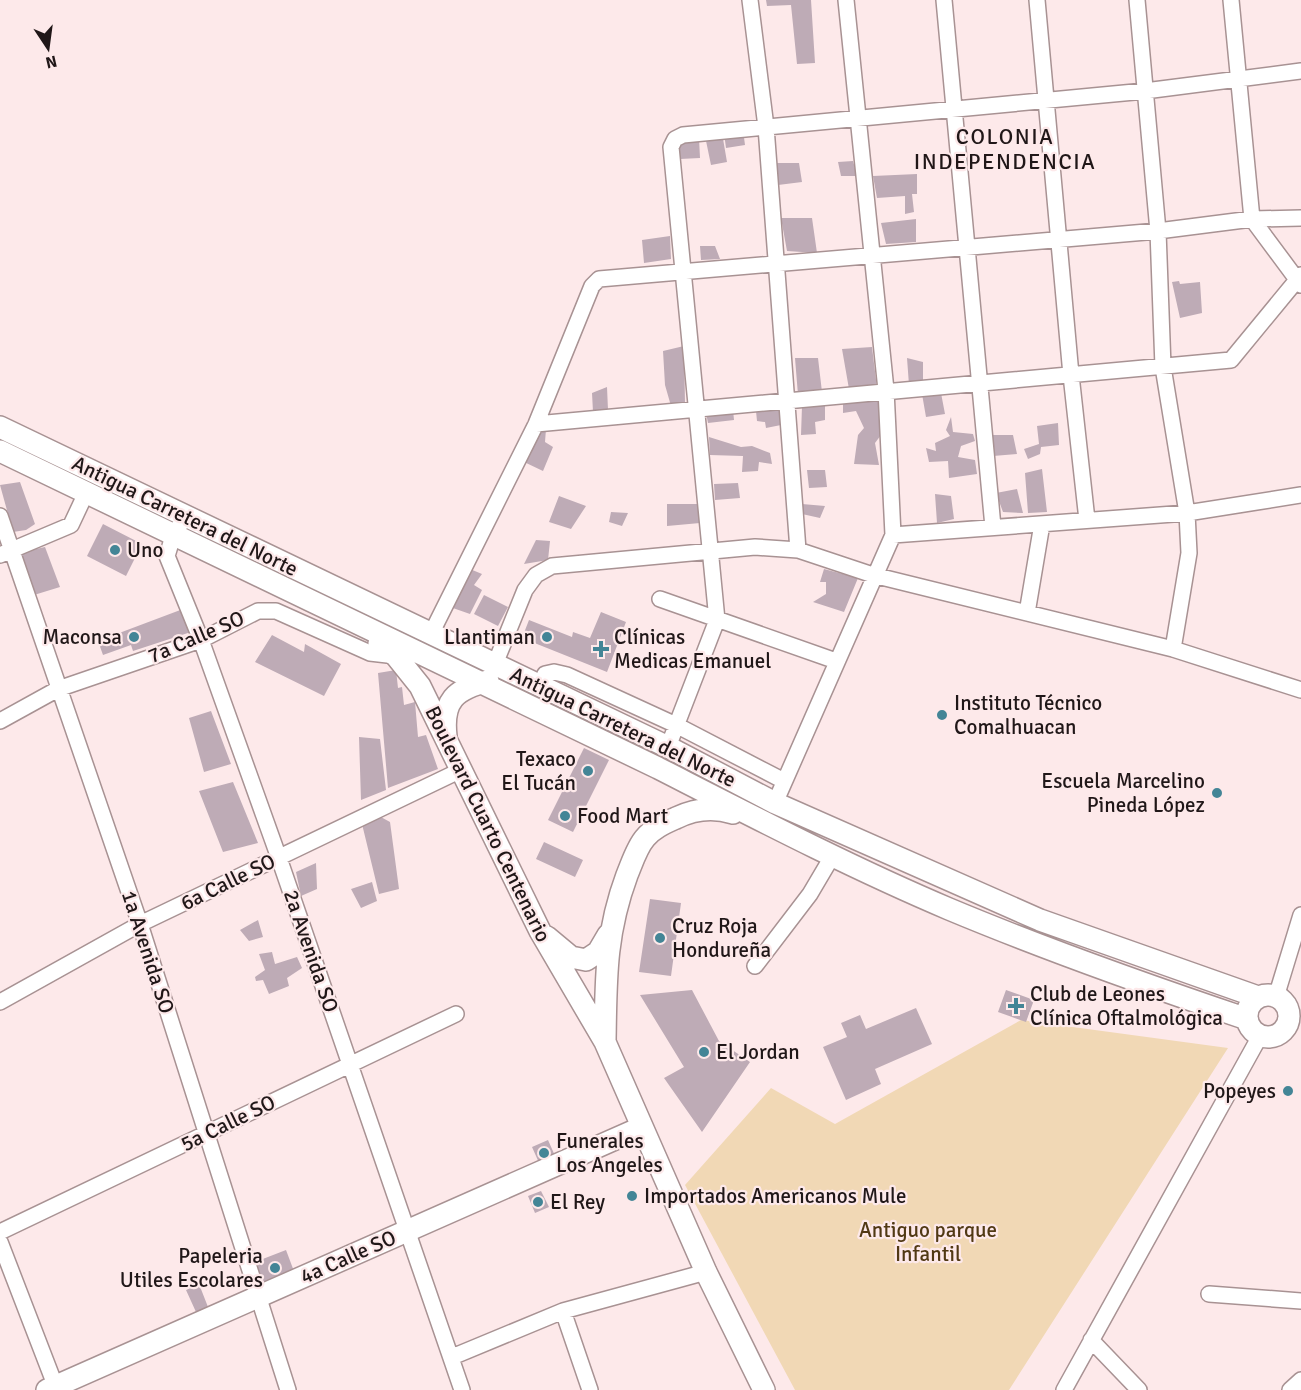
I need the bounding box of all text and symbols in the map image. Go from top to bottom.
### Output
north arrow [18,18,78,78]
text: N [43,51,59,73]
district label: COLONIA INDEPENDENCIA [914,123,1096,175]
street label: Antigua Carretera del Norte [68,450,302,582]
place label: Uno [127,537,163,563]
marker: Uno [108,543,122,557]
street label: 7a Calle SO [144,605,248,669]
place label: Maconsa [42,624,122,650]
place label: Llantiman [444,624,535,650]
place label: Clínicas Medicas Emanuel [614,624,771,674]
marker: Maconsa [127,630,141,644]
marker: Llantiman [540,630,554,644]
marker: Clínicas Medicas Emanuel [592,640,610,658]
street label: Antigua Carretera del Norte [506,661,740,793]
place label: Instituto Técnico Comalhuacan [954,690,1102,740]
street label: Boulevard Cuarto Centenario [419,702,557,946]
marker: Instituto Técnico Comalhuacan [935,708,949,722]
place label: Texaco El Tucán [501,746,576,796]
marker: Texaco El Tucán [581,764,595,778]
place label: Escuela Marcelino Pineda López [1041,768,1205,818]
marker: Escuela Marcelino Pineda López [1210,786,1224,800]
place label: Food Mart [577,803,668,829]
marker: Food Mart [558,809,572,823]
street label: 6a Calle SO [176,848,280,916]
street label: 2a Avenida SO [278,886,344,1016]
street label: 1a Avenida SO [116,887,180,1017]
place label: Cruz Roja Hondureña [672,913,771,963]
marker: Cruz Roja Hondureña [653,931,667,945]
place label: Club de Leones Clínica Oftalmológica [1030,981,1223,1031]
marker: Club de Leones Clínica Oftalmológica [1007,997,1025,1015]
place label: El Jordan [716,1039,800,1065]
marker: El Jordan [697,1045,711,1059]
place label: Popeyes [1203,1078,1276,1104]
marker: Popeyes [1281,1084,1295,1098]
street label: 5a Calle SO [176,1089,280,1157]
place label: Funerales Los Angeles [556,1128,663,1178]
marker: Funerales Los Angeles [537,1146,551,1160]
place label: Importados Americanos Mule [644,1183,906,1209]
place label: El Rey [550,1189,605,1215]
marker: Importados Americanos Mule [625,1189,639,1203]
marker: El Rey [531,1195,545,1209]
park label: Antiguo parque Infantil [859,1217,997,1267]
street label: 4a Calle SO [296,1224,400,1290]
place label: Papeleria Utiles Escolares [120,1243,263,1293]
marker: Papeleria Utiles Escolares [268,1261,282,1275]

